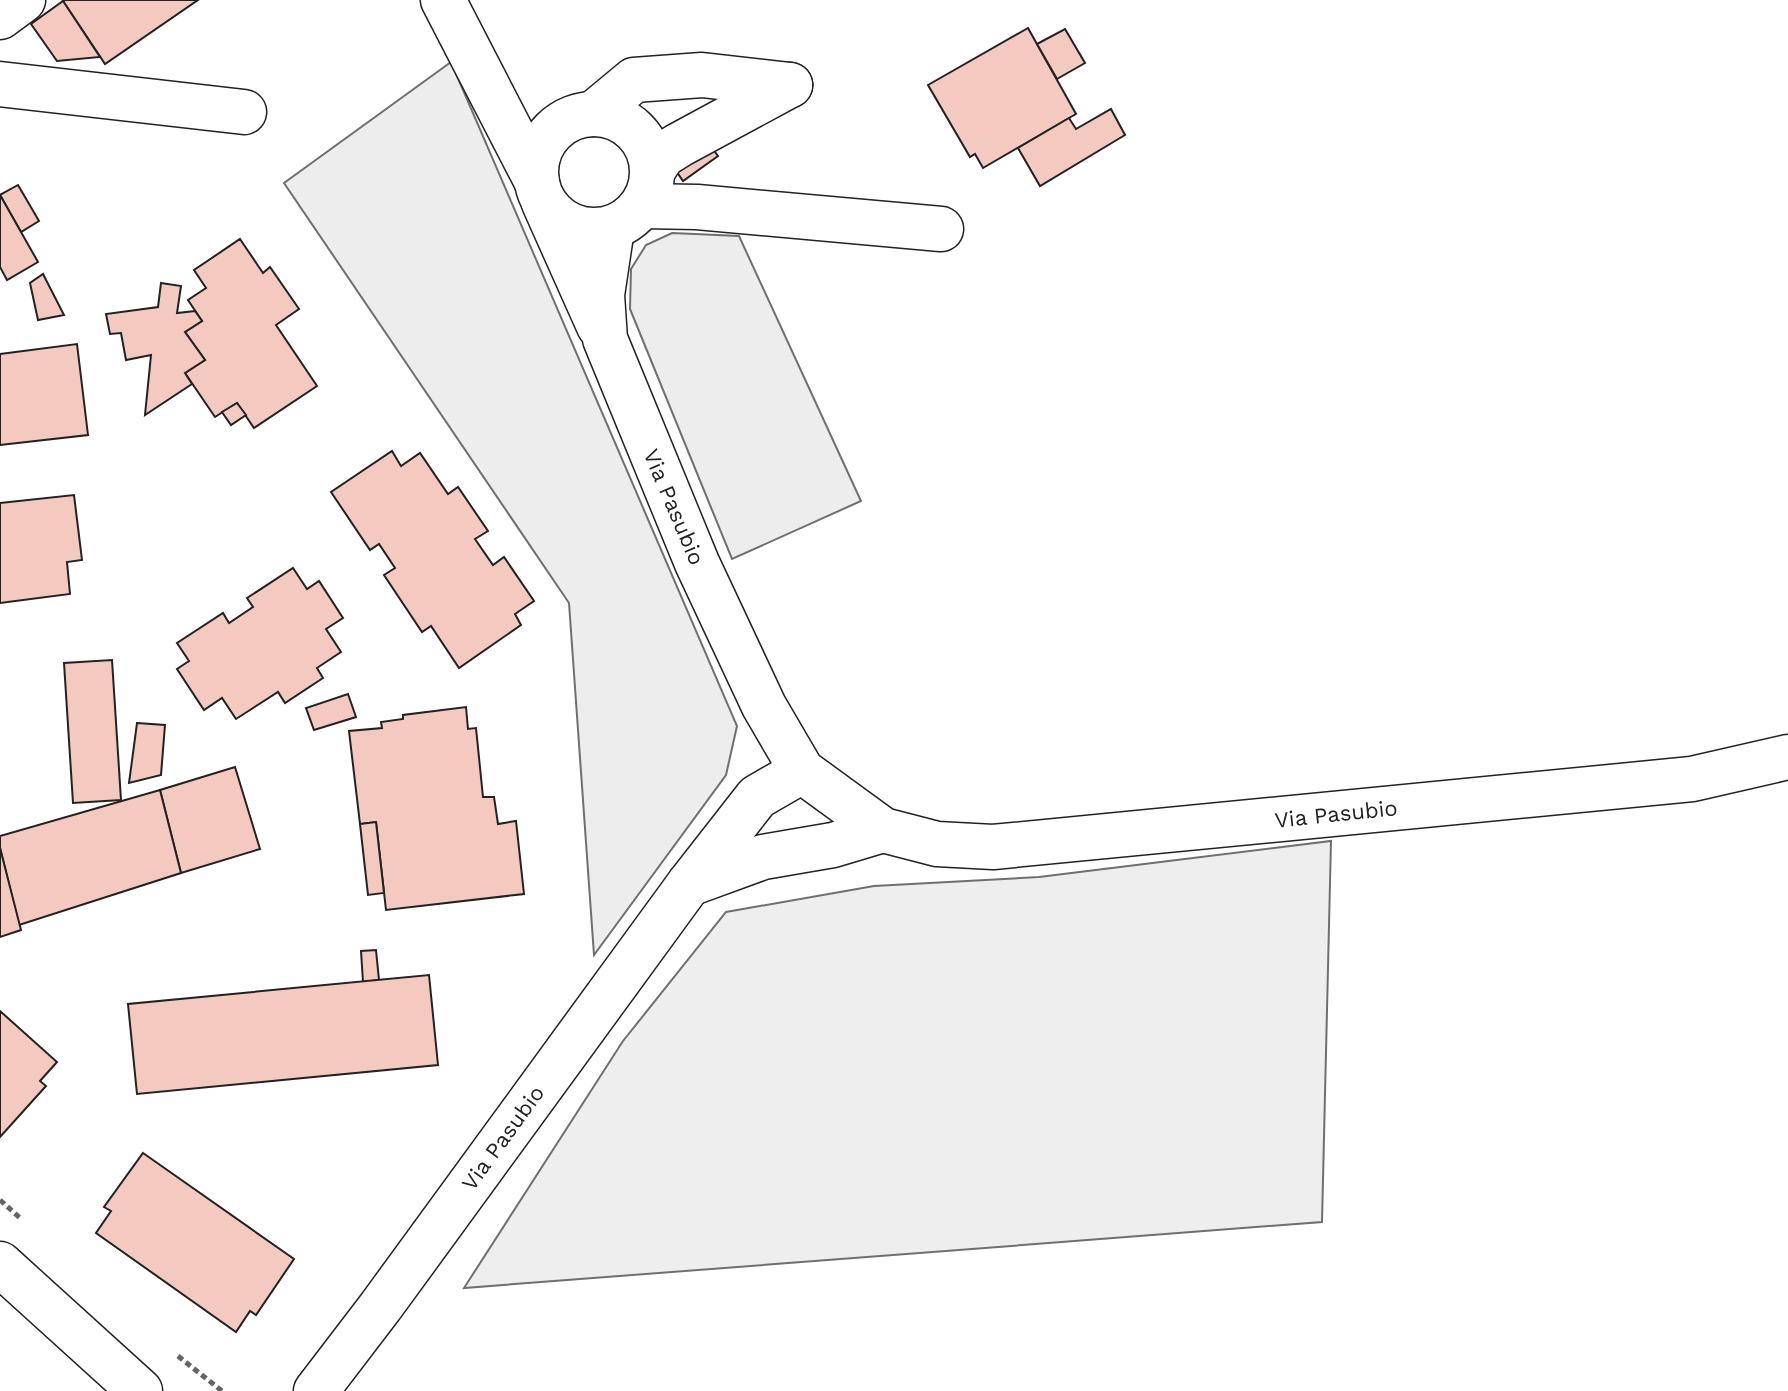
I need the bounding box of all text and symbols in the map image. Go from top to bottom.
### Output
street label: Via Pasubio [638,445,710,569]
street label: Via Pasubio [1273,795,1399,833]
street label: Via Pasubio [457,1081,549,1195]

